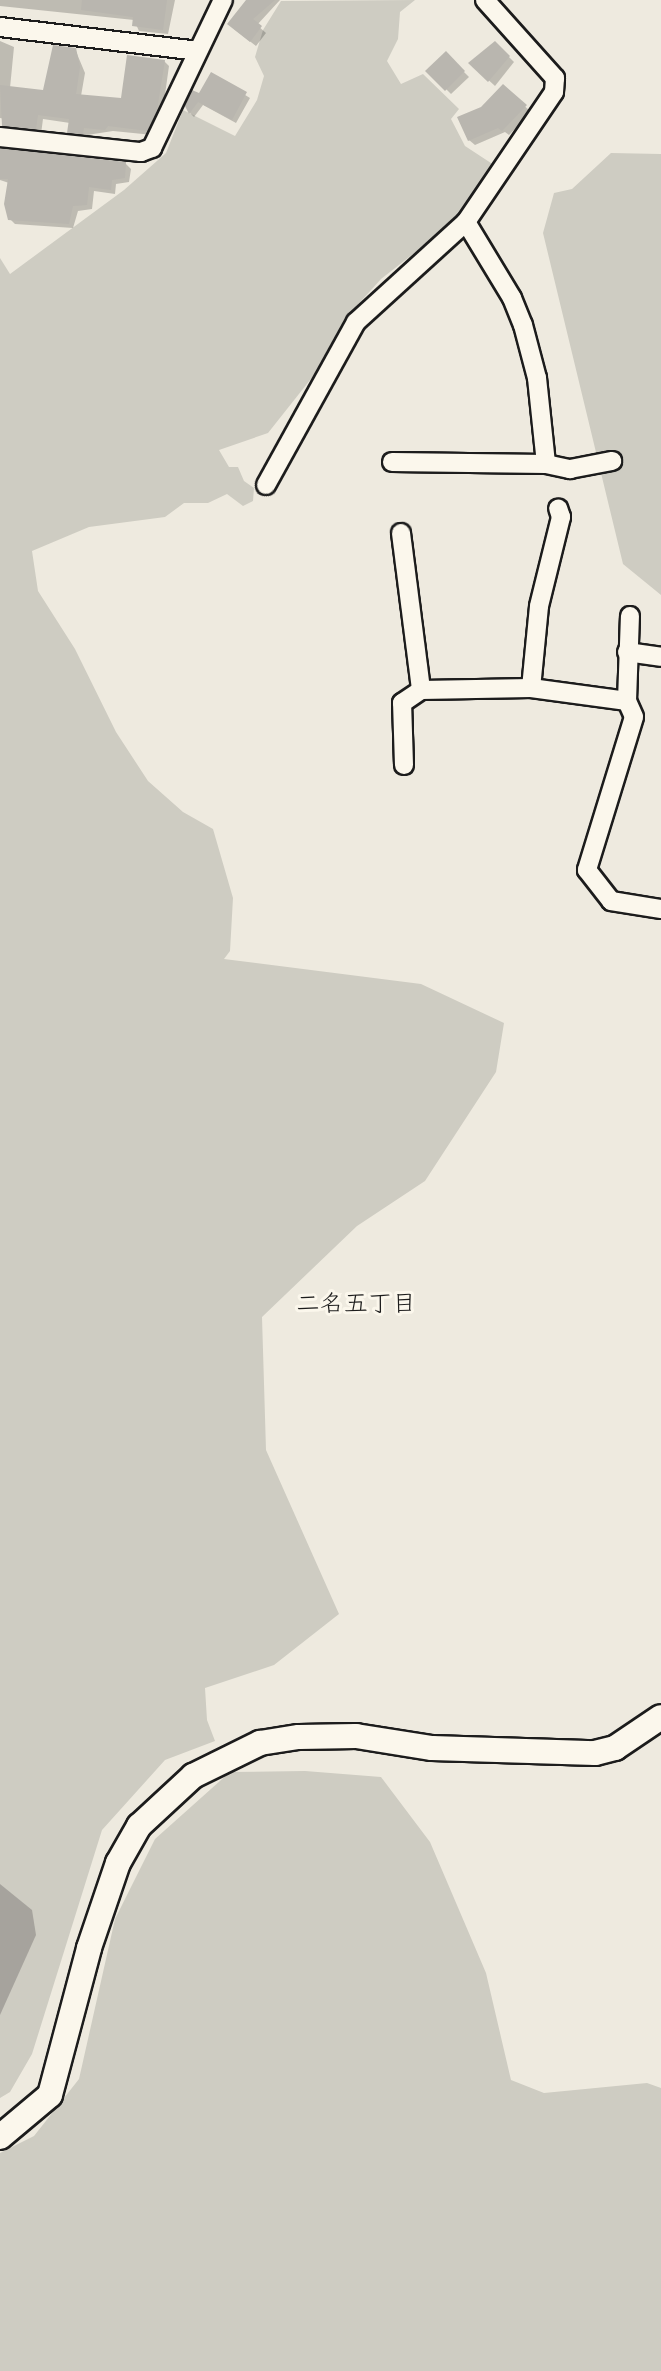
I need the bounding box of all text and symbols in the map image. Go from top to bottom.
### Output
district label: 二名五丁目 [296,1290,416,1318]

